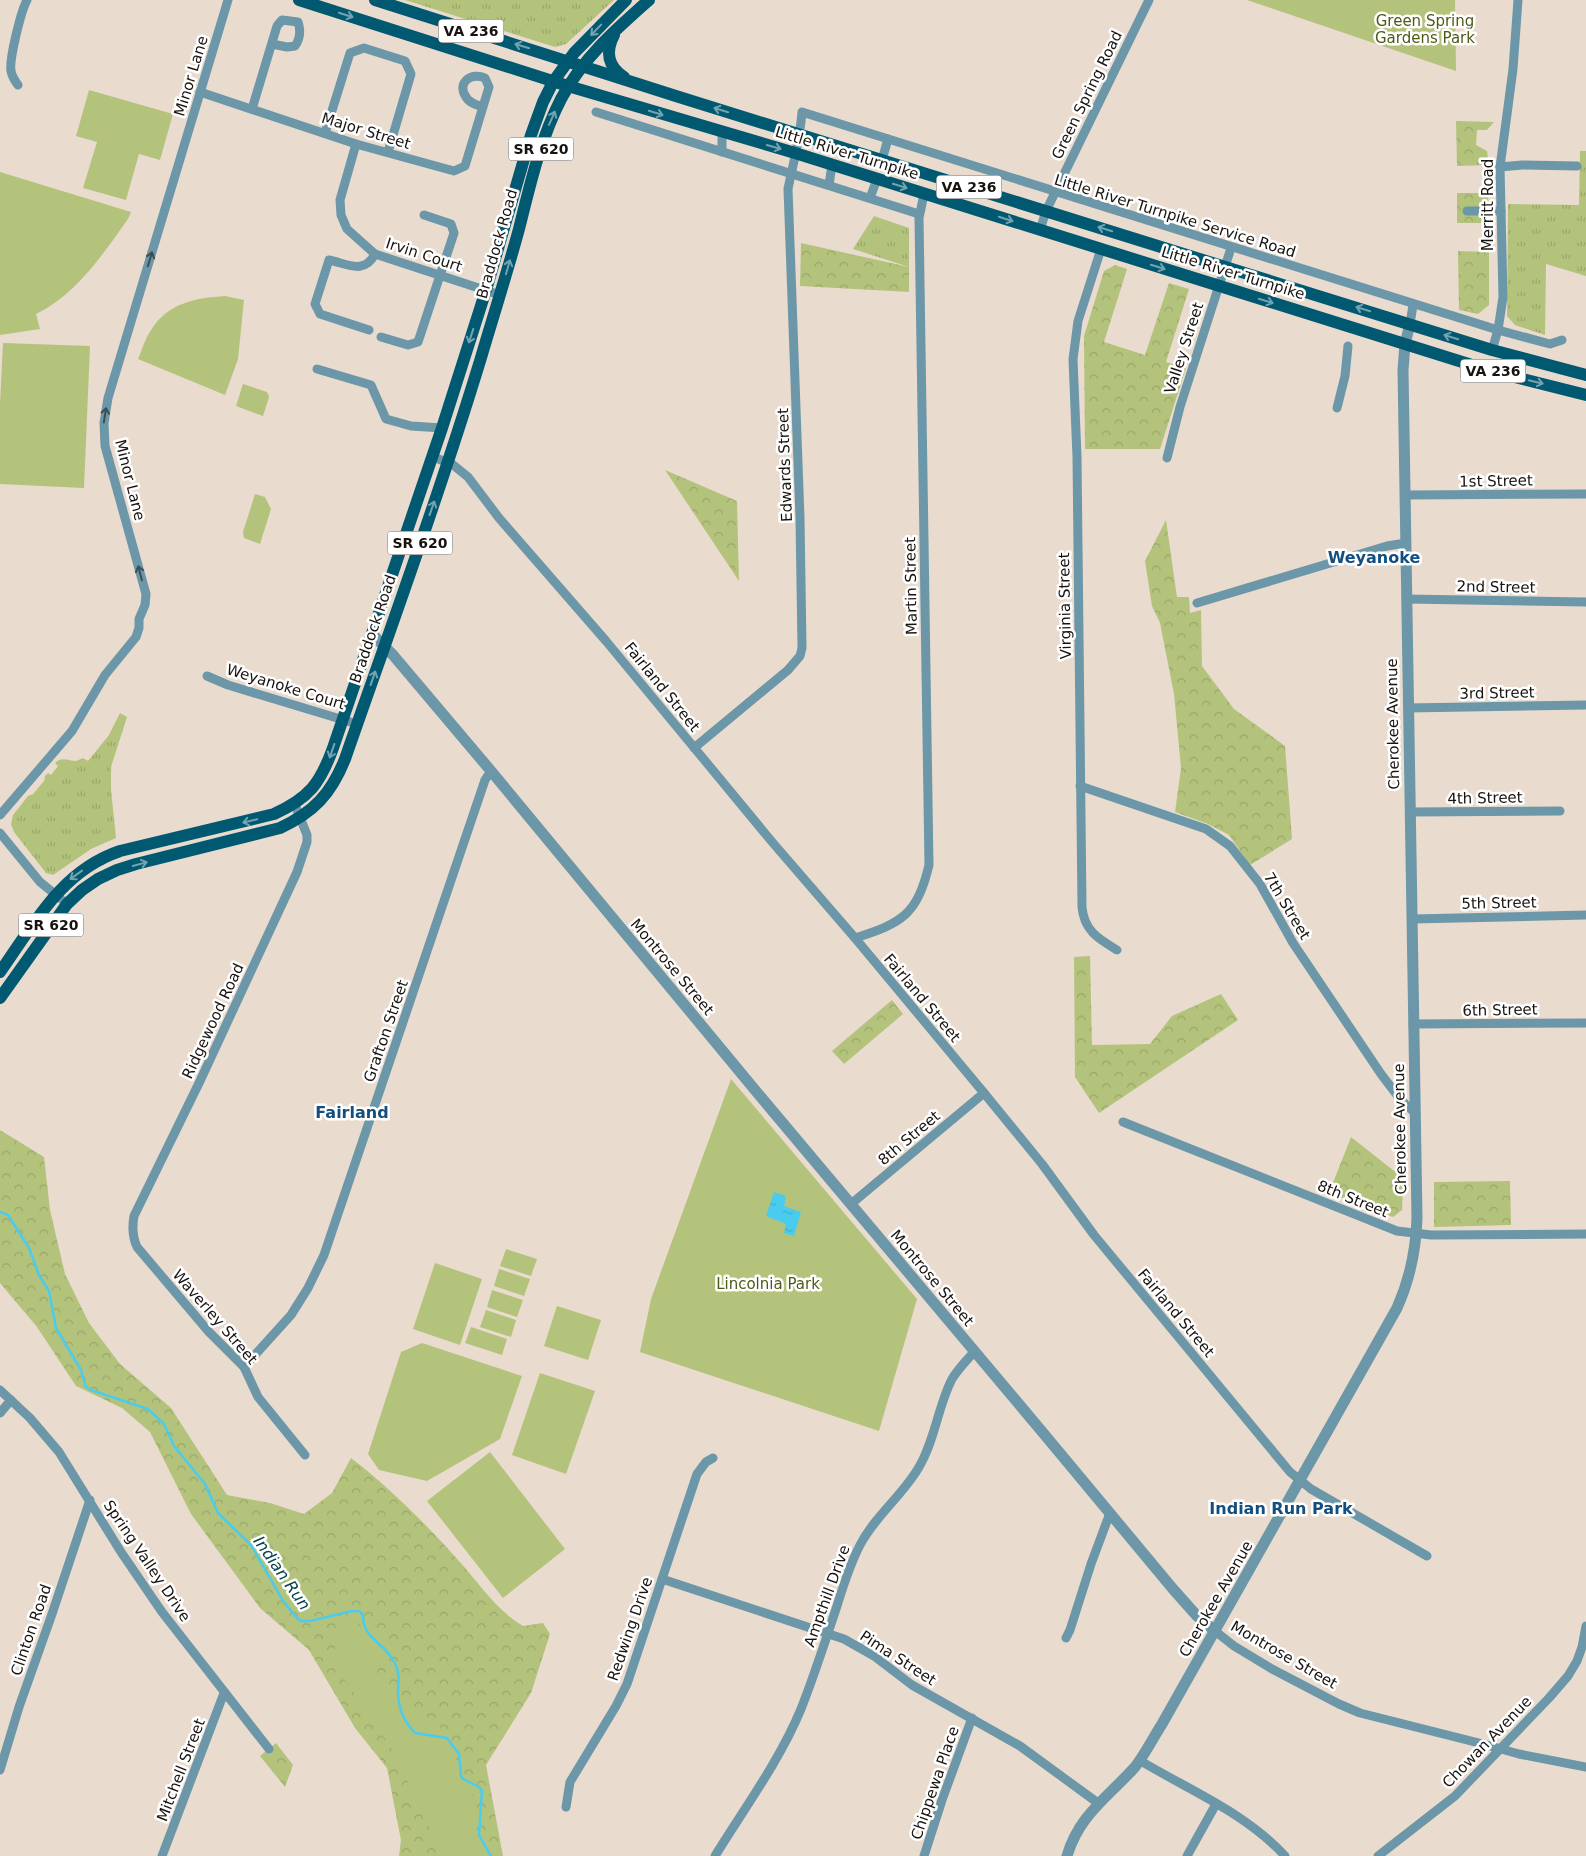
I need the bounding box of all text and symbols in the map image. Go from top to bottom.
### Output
one-way arrow [337,11,353,20]
park label: Green Spring Gardens Park [1375,12,1475,47]
road number: VA 236 [438,20,504,42]
one-way arrow [590,23,602,36]
street label: Green Spring Road [1048,28,1126,162]
street label: Minor Lane [170,34,212,118]
one-way arrow [514,41,530,51]
one-way arrow [714,105,730,115]
one-way arrow [648,108,664,118]
street label: Major Street [319,109,413,153]
one-way arrow [548,111,558,126]
street label: Little River Turnpike [773,123,921,183]
road number: SR 620 [508,138,574,160]
one-way arrow [766,143,782,153]
street label: Merritt Road [1479,159,1497,251]
street label: Little River Turnpike Service Road [1052,171,1298,261]
road number: VA 236 [936,176,1002,198]
one-way arrow [892,182,908,192]
street label: Braddock Road [473,187,521,301]
one-way arrow [997,215,1013,224]
one-way arrow [1097,224,1113,234]
street label: Irvin Court [384,234,465,276]
street label: Little River Turnpike [1159,243,1307,303]
one-way arrow [145,251,155,267]
one-way arrow [503,259,513,275]
one-way arrow [1149,262,1165,272]
one-way arrow [1257,296,1273,306]
street label: Valley Street [1161,300,1207,396]
one-way arrow [1356,304,1372,314]
one-way arrow [466,328,475,344]
one-way arrow [1443,331,1459,341]
road number: VA 236 [1460,360,1526,382]
one-way arrow [1527,378,1543,388]
one-way arrow [101,407,111,423]
street label: Edwards Street [774,408,796,522]
street label: Minor Lane [111,438,149,522]
street label: 1st Street [1459,471,1533,491]
one-way arrow [428,501,437,516]
road number: SR 620 [388,532,452,554]
street label: Martin Street [901,537,921,635]
district label: Weyanoke [1328,548,1420,567]
street label: Virginia Street [1055,552,1075,660]
one-way arrow [135,565,144,581]
street label: Braddock Road [346,573,400,685]
street label: 2nd Street [1456,577,1536,597]
street label: Fairland Street [621,639,704,735]
street label: Cherokee Avenue [1383,658,1403,790]
street label: Weyanoke Court [224,660,348,714]
one-way arrow [369,671,378,686]
street label: 3rd Street [1459,683,1535,703]
one-way arrow [327,743,336,758]
street label: 4th Street [1447,788,1523,808]
one-way arrow [242,817,258,826]
one-way arrow [131,858,147,868]
one-way arrow [70,869,83,880]
street label: 7th Street [1260,869,1314,943]
street label: 5th Street [1461,893,1537,913]
road number: SR 620 [18,914,84,936]
street label: Montrose Street [627,915,718,1019]
street label: Fairland Street [880,950,964,1046]
street label: Ridgewood Road [178,960,248,1082]
street label: Grafton Street [360,977,412,1084]
street label: 6th Street [1462,1000,1538,1020]
street label: Cherokee Avenue [1390,1063,1410,1195]
district label: Fairland [315,1103,389,1122]
street label: 8th Street [874,1107,944,1169]
street label: 8th Street [1315,1177,1391,1221]
street label: Montrose Street [887,1226,978,1330]
street label: Fairland Street [1134,1265,1218,1361]
street label: Waverley Street [169,1266,261,1368]
park label: Lincolnia Park [716,1275,820,1293]
street label: Spring Valley Drive [100,1497,194,1625]
district label: Indian Run Park [1209,1499,1353,1518]
water label: Indian Run [250,1532,314,1614]
street label: Cherokee Avenue [1175,1538,1257,1660]
street label: Ampthill Drive [800,1543,854,1649]
street label: Redwing Drive [604,1575,656,1683]
street label: Clinton Road [7,1582,55,1678]
street label: Montrose Street [1228,1617,1341,1693]
street label: Pima Street [857,1627,939,1689]
street label: Chowan Avenue [1439,1692,1535,1792]
street label: Mitchell Street [153,1716,209,1824]
street label: Chippewa Place [907,1724,963,1842]

